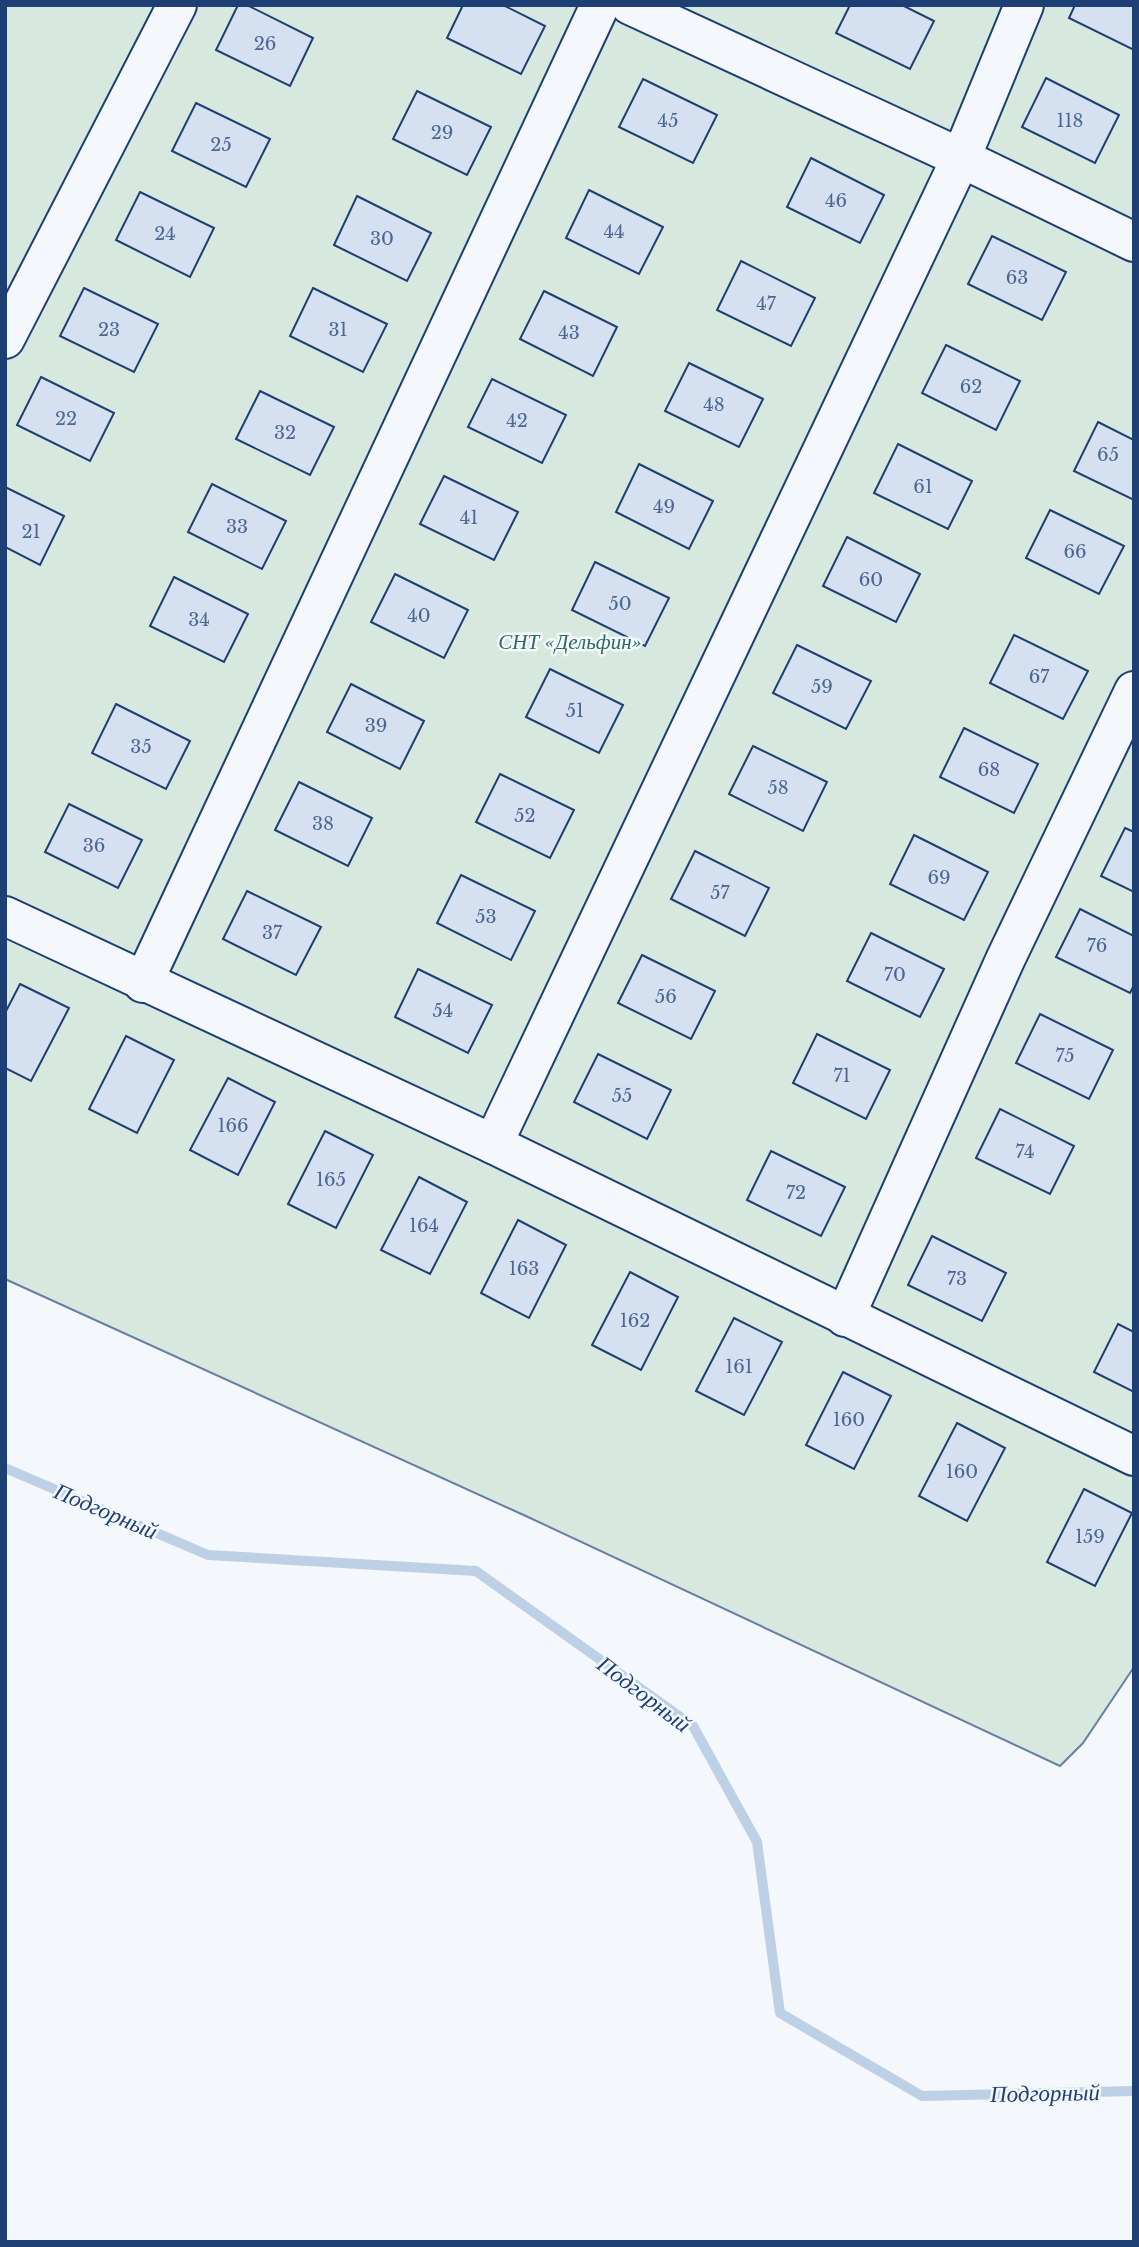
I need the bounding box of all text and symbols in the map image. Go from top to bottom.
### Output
house number: 26 [254,33,276,55]
house number: 45 [658,110,678,132]
house number: 118 [1057,110,1083,132]
house number: 29 [431,122,453,144]
house number: 25 [210,134,232,156]
house number: 46 [825,190,847,212]
house number: 44 [603,221,625,243]
house number: 24 [154,223,176,245]
house number: 30 [370,228,394,250]
house number: 63 [1006,267,1028,289]
house number: 47 [756,293,777,315]
house number: 23 [98,319,120,341]
house number: 31 [328,319,348,341]
house number: 43 [558,322,580,344]
house number: 62 [960,376,982,398]
house number: 48 [703,394,725,416]
house number: 22 [55,408,77,430]
house number: 42 [506,410,528,432]
house number: 32 [274,422,296,444]
house number: 65 [1097,444,1119,466]
house number: 61 [913,476,933,498]
house number: 49 [653,496,675,518]
house number: 41 [460,507,478,529]
house number: 33 [226,516,248,538]
house number: 21 [21,521,41,543]
house number: 66 [1063,541,1087,563]
house number: 60 [859,569,883,591]
house number: 50 [608,593,632,615]
house number: 40 [407,605,431,627]
house number: 34 [188,609,210,631]
park label: СНТ «Дельфин» [498,629,642,655]
house number: 67 [1029,666,1050,688]
house number: 59 [811,676,833,698]
house number: 51 [566,700,584,722]
house number: 39 [365,715,387,737]
house number: 35 [130,736,152,758]
house number: 68 [978,759,1000,781]
house number: 58 [767,777,789,799]
house number: 52 [514,805,536,827]
house number: 38 [312,813,334,835]
house number: 36 [83,835,105,857]
house number: 69 [927,867,951,889]
house number: 57 [710,882,731,904]
house number: 53 [475,906,497,928]
house number: 37 [262,922,283,944]
house number: 76 [1087,935,1107,957]
house number: 70 [884,964,906,986]
house number: 56 [655,986,677,1008]
house number: 54 [433,1000,453,1022]
house number: 75 [1055,1045,1075,1067]
house number: 71 [833,1065,851,1087]
house number: 55 [612,1085,632,1107]
house number: 166 [217,1115,249,1137]
house number: 74 [1015,1141,1035,1163]
house number: 165 [316,1169,346,1191]
house number: 72 [786,1182,806,1204]
house number: 164 [409,1215,439,1237]
house number: 163 [509,1258,539,1280]
house number: 73 [947,1268,967,1290]
house number: 162 [620,1310,650,1332]
house number: 161 [725,1356,753,1378]
house number: 160 [833,1409,865,1431]
house number: 160 [946,1461,978,1483]
water label: Подгорный [49,1476,163,1546]
house number: 159 [1075,1526,1105,1548]
water label: Подгорный [591,1649,697,1739]
water label: Подгорный [989,2078,1101,2108]

